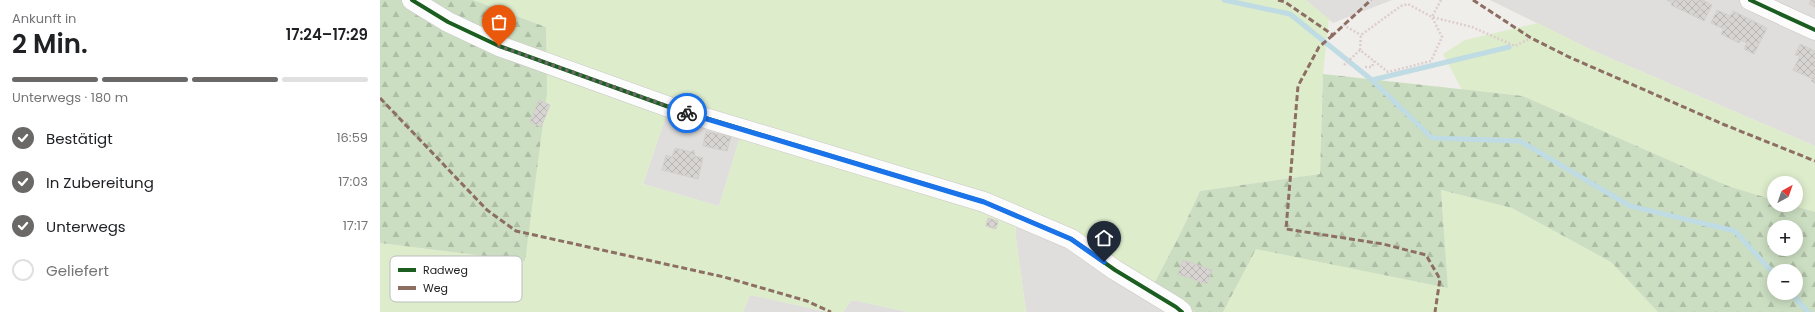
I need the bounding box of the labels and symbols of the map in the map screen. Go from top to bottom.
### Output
pin [482,5,516,46]
courier [667,93,707,133]
north arrow [1767,176,1803,212]
pin [1087,221,1121,262]
legend [390,256,522,302]
text: Radweg [423,262,468,278]
text: Weg [423,280,448,296]

